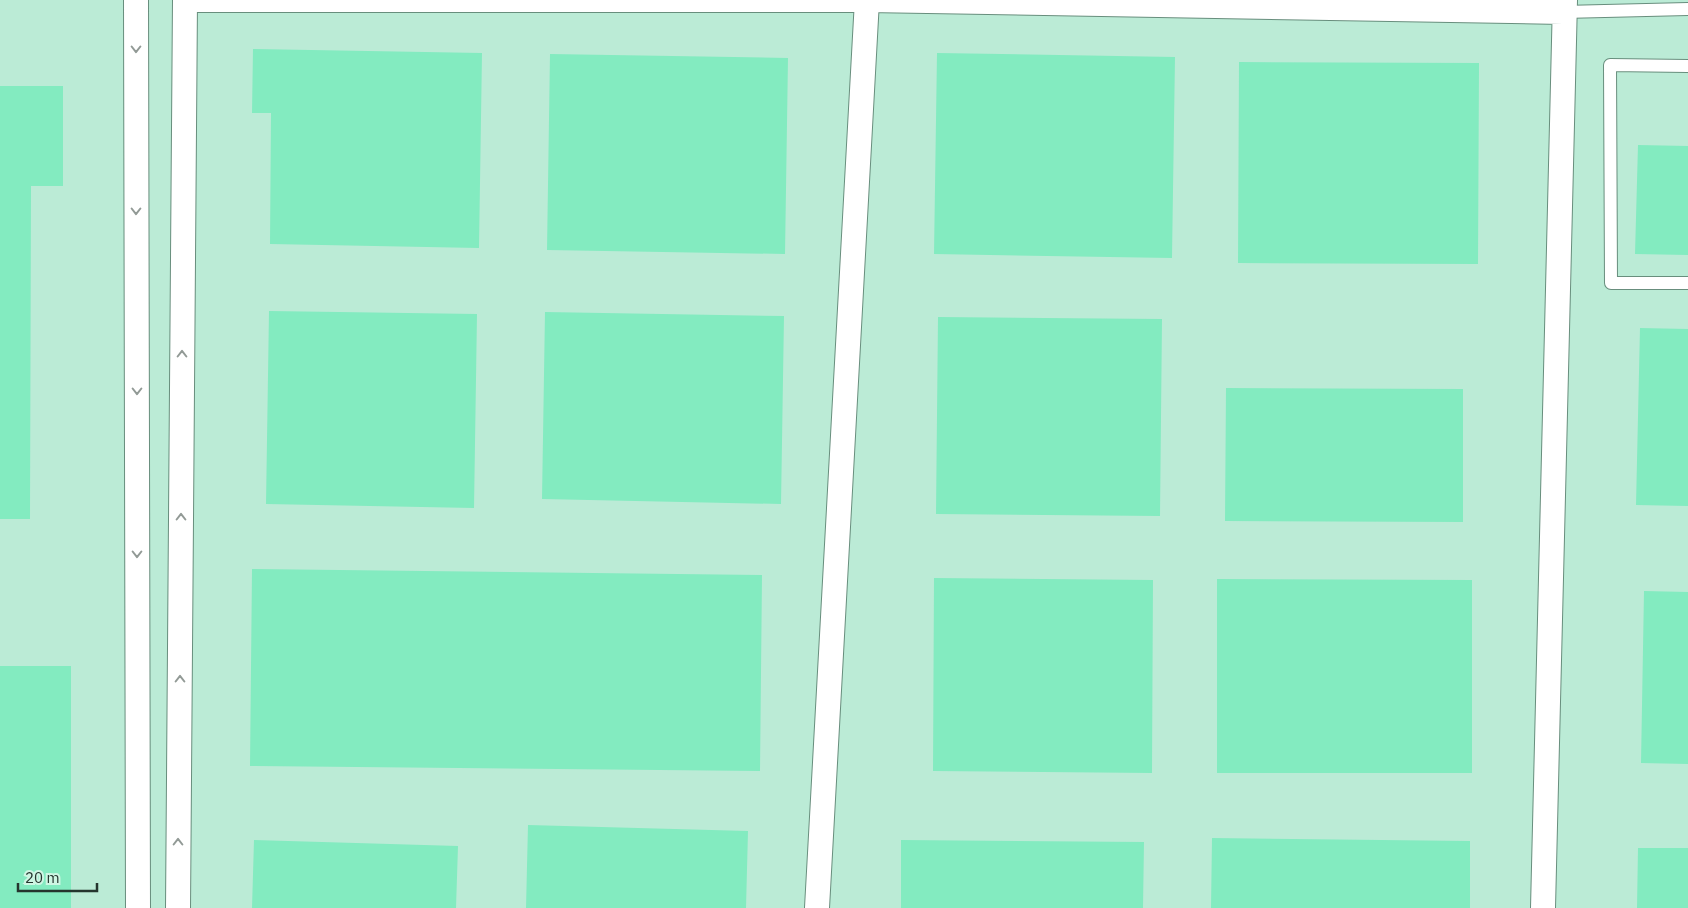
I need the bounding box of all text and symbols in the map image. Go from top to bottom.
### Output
one-way arrow [131,45,141,53]
one-way arrow [131,208,141,215]
one-way arrow [177,350,187,358]
one-way arrow [132,388,142,395]
one-way arrow [176,513,186,520]
one-way arrow [132,550,142,558]
one-way arrow [175,675,185,683]
one-way arrow [173,838,183,846]
scale bar [18,860,96,892]
text: 20 m [25,868,60,887]

